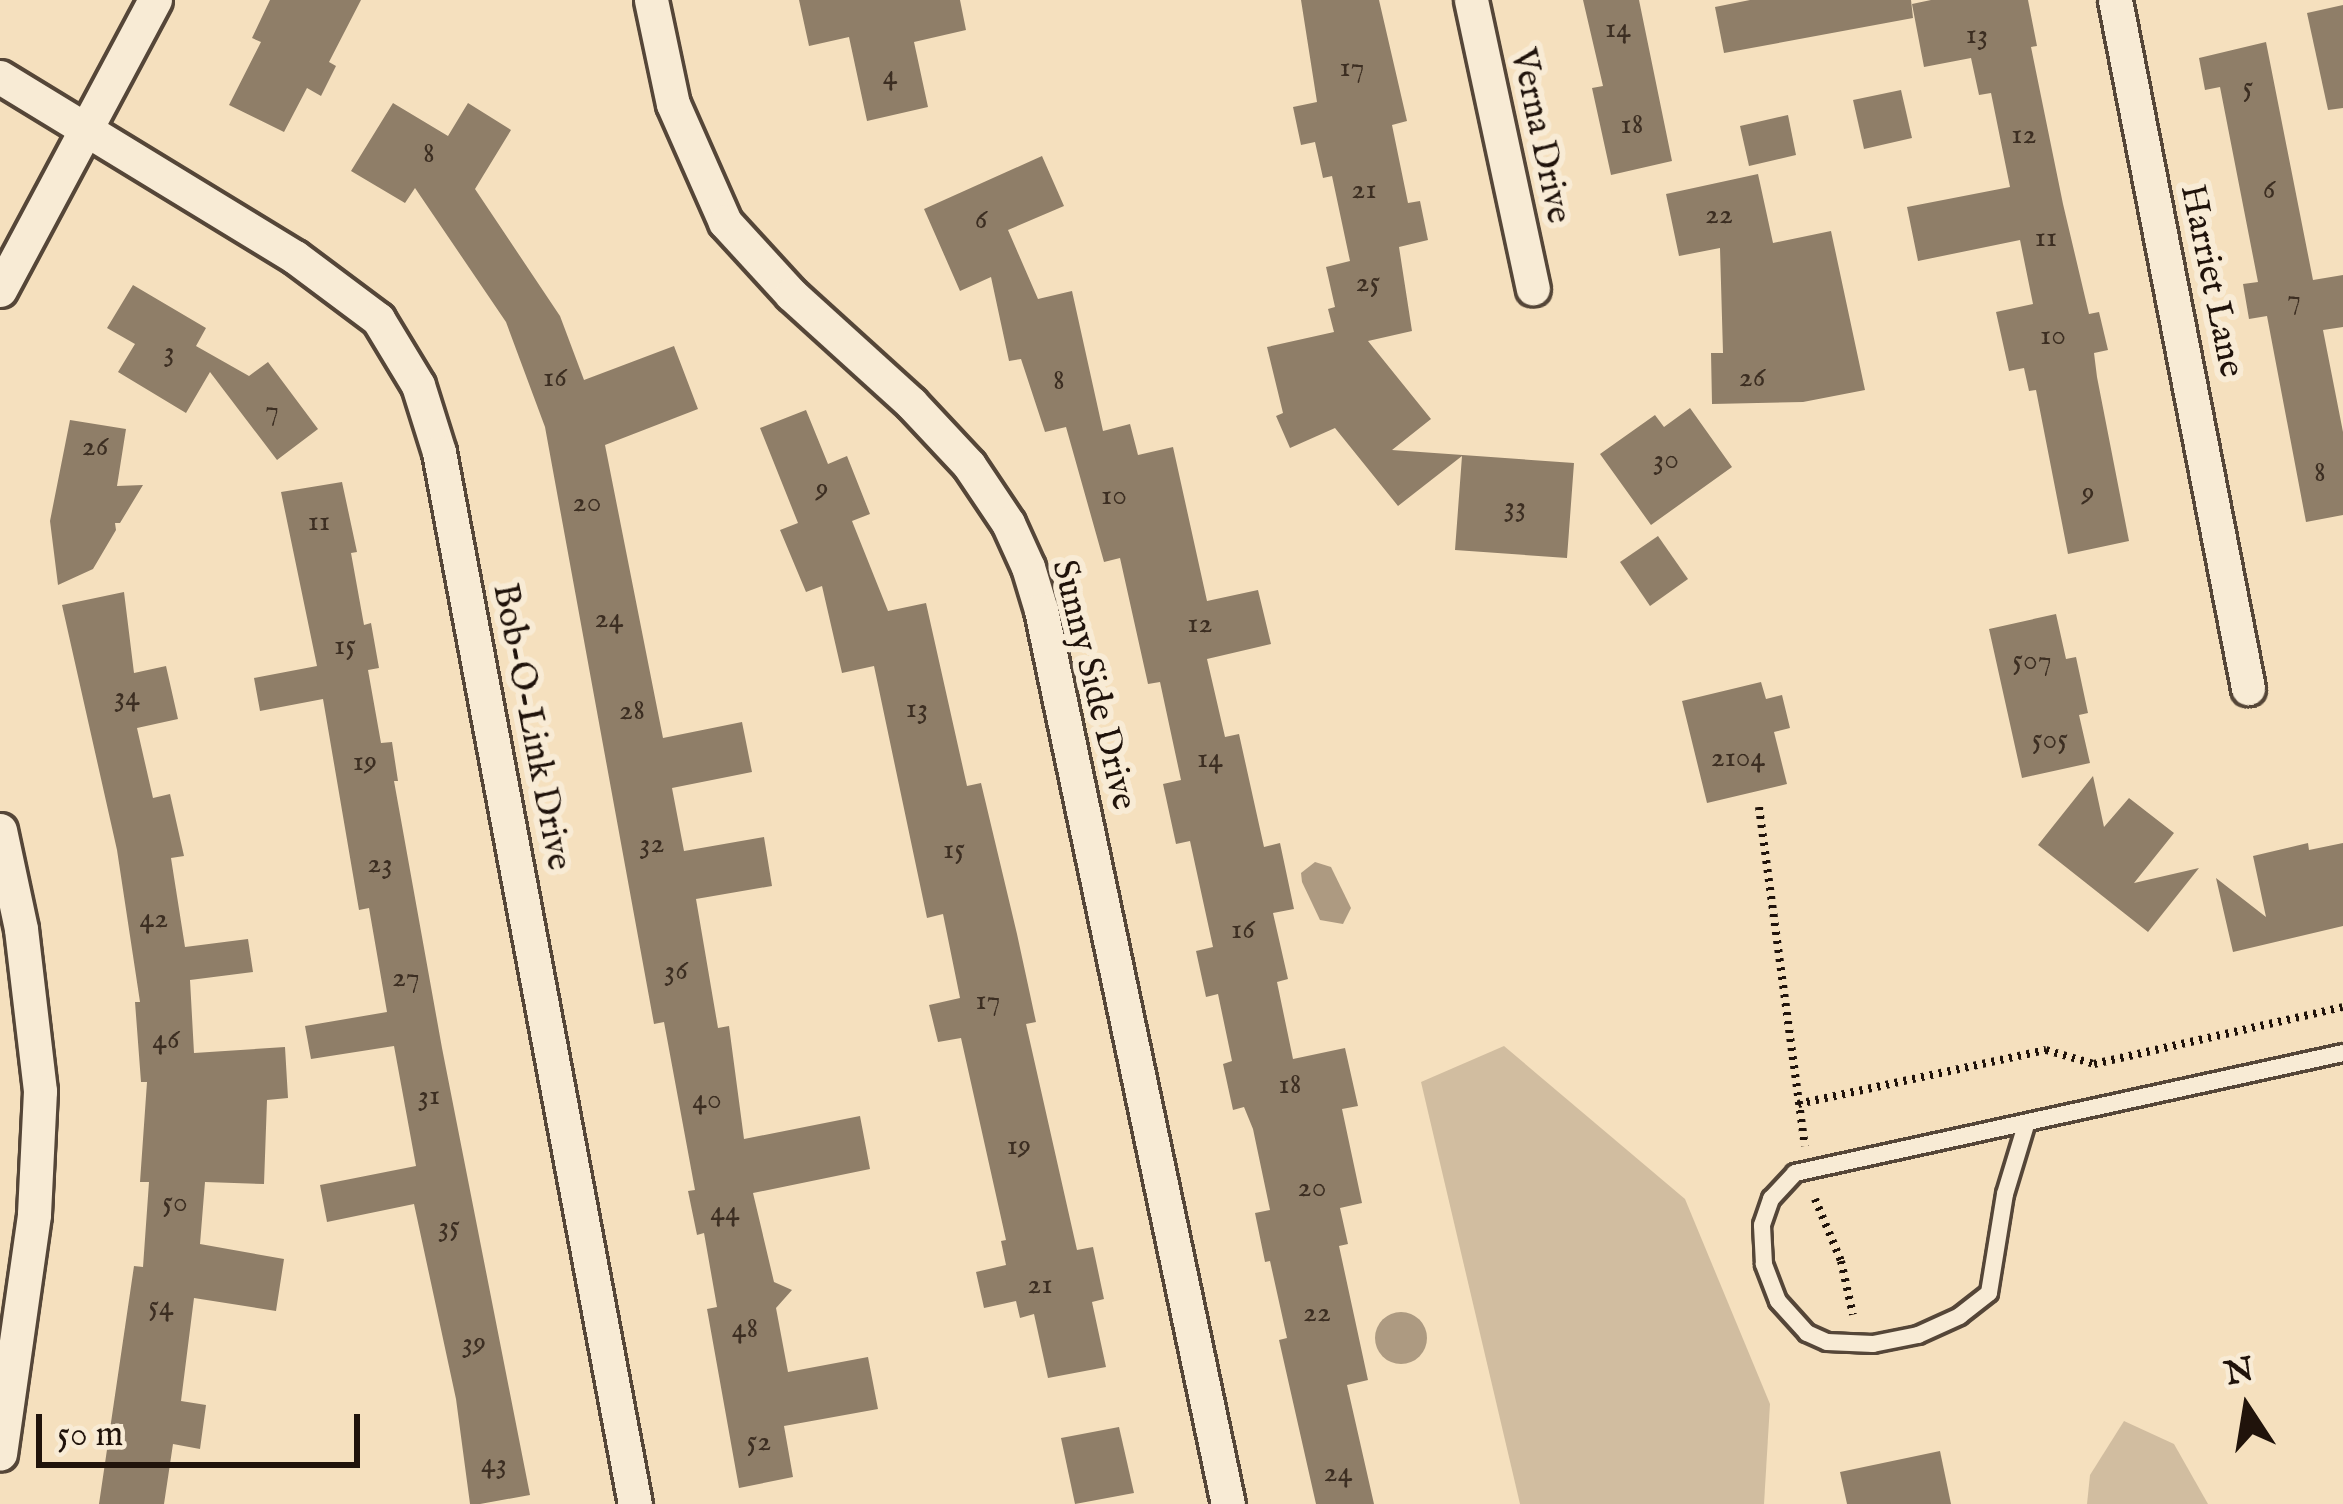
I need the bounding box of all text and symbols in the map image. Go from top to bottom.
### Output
house number: 14 [1605,11,1631,47]
house number: 13 [1966,17,1988,53]
street label: Verna Drive [1500,45,1580,227]
house number: 17 [1339,50,1365,86]
house number: 4 [883,58,897,94]
house number: 5 [2243,70,2253,106]
house number: 18 [1621,107,1643,143]
house number: 12 [2011,117,2037,153]
house number: 8 [423,136,435,172]
house number: 21 [1351,172,1377,208]
house number: 6 [2263,172,2275,208]
street label: Harriet Lane [2169,181,2253,381]
house number: 22 [1705,197,1733,233]
house number: 6 [975,202,987,238]
house number: 11 [2035,220,2057,256]
house number: 25 [1356,265,1380,301]
house number: 7 [2287,282,2301,318]
house number: 10 [2040,318,2066,354]
house number: 3 [163,334,175,370]
house number: 16 [543,360,567,396]
house number: 26 [1739,360,1765,396]
house number: 8 [1053,363,1065,399]
house number: 7 [265,393,279,429]
house number: 26 [82,429,108,465]
house number: 30 [1653,442,1679,478]
house number: 8 [2314,455,2326,491]
house number: 9 [815,471,829,507]
house number: 9 [2081,475,2095,511]
house number: 10 [1101,478,1127,514]
house number: 20 [573,485,601,521]
house number: 33 [1504,489,1526,525]
house number: 11 [308,504,330,540]
street label: Sunny Side Drive [1041,556,1145,814]
street label: Bob-O-Link Drive [482,580,580,874]
house number: 24 [595,601,623,637]
house number: 12 [1187,606,1213,642]
house number: 15 [334,628,356,664]
house number: 507 [2012,643,2052,679]
house number: 34 [114,679,140,715]
house number: 13 [906,691,928,727]
house number: 28 [619,693,645,729]
house number: 505 [2032,722,2068,758]
house number: 2104 [1711,740,1765,776]
house number: 14 [1197,741,1223,777]
house number: 19 [353,744,377,780]
house number: 32 [639,826,665,862]
house number: 15 [943,832,965,868]
house number: 23 [367,846,393,882]
house number: 42 [140,901,168,937]
house number: 16 [1231,912,1255,948]
house number: 36 [664,953,688,989]
house number: 27 [392,960,420,996]
house number: 17 [975,983,1001,1019]
house number: 46 [152,1022,180,1058]
house number: 18 [1279,1067,1301,1103]
house number: 31 [418,1078,440,1114]
house number: 40 [692,1082,722,1118]
house number: 19 [1007,1128,1031,1164]
house number: 20 [1298,1170,1326,1206]
house number: 50 [162,1185,188,1221]
house number: 44 [710,1194,740,1230]
house number: 35 [438,1209,460,1245]
house number: 21 [1027,1267,1053,1303]
house number: 54 [148,1289,174,1325]
house number: 22 [1303,1295,1331,1331]
house number: 48 [732,1311,758,1347]
house number: 39 [462,1325,486,1361]
north arrow [2187,1348,2307,1468]
text: N [2221,1349,2258,1396]
scale bar [42,1390,366,1464]
text: 50 m [57,1412,123,1458]
house number: 52 [747,1424,771,1460]
house number: 43 [481,1446,507,1482]
house number: 24 [1324,1455,1352,1491]

